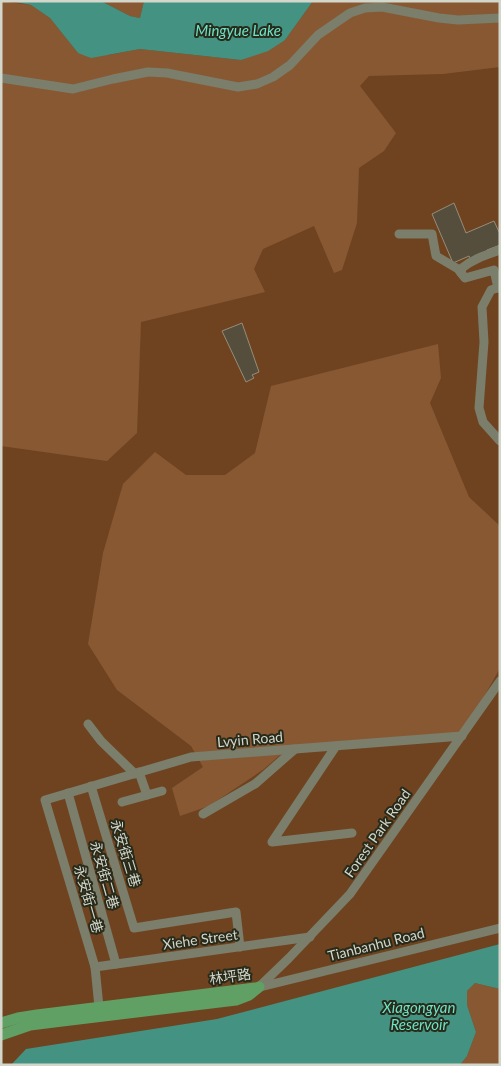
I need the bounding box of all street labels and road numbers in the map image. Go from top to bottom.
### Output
street label: Lvyin Road [216,728,284,750]
street label: Forest Park Road [340,785,414,881]
street label: 永安街三巷 [108,817,144,889]
street label: 永安街二巷 [87,839,123,911]
street label: 永安街一巷 [71,863,107,935]
street label: Tianbanhu Road [326,924,426,964]
street label: Xiehe Street [161,925,239,953]
street label: 林坪路 [208,965,252,987]

